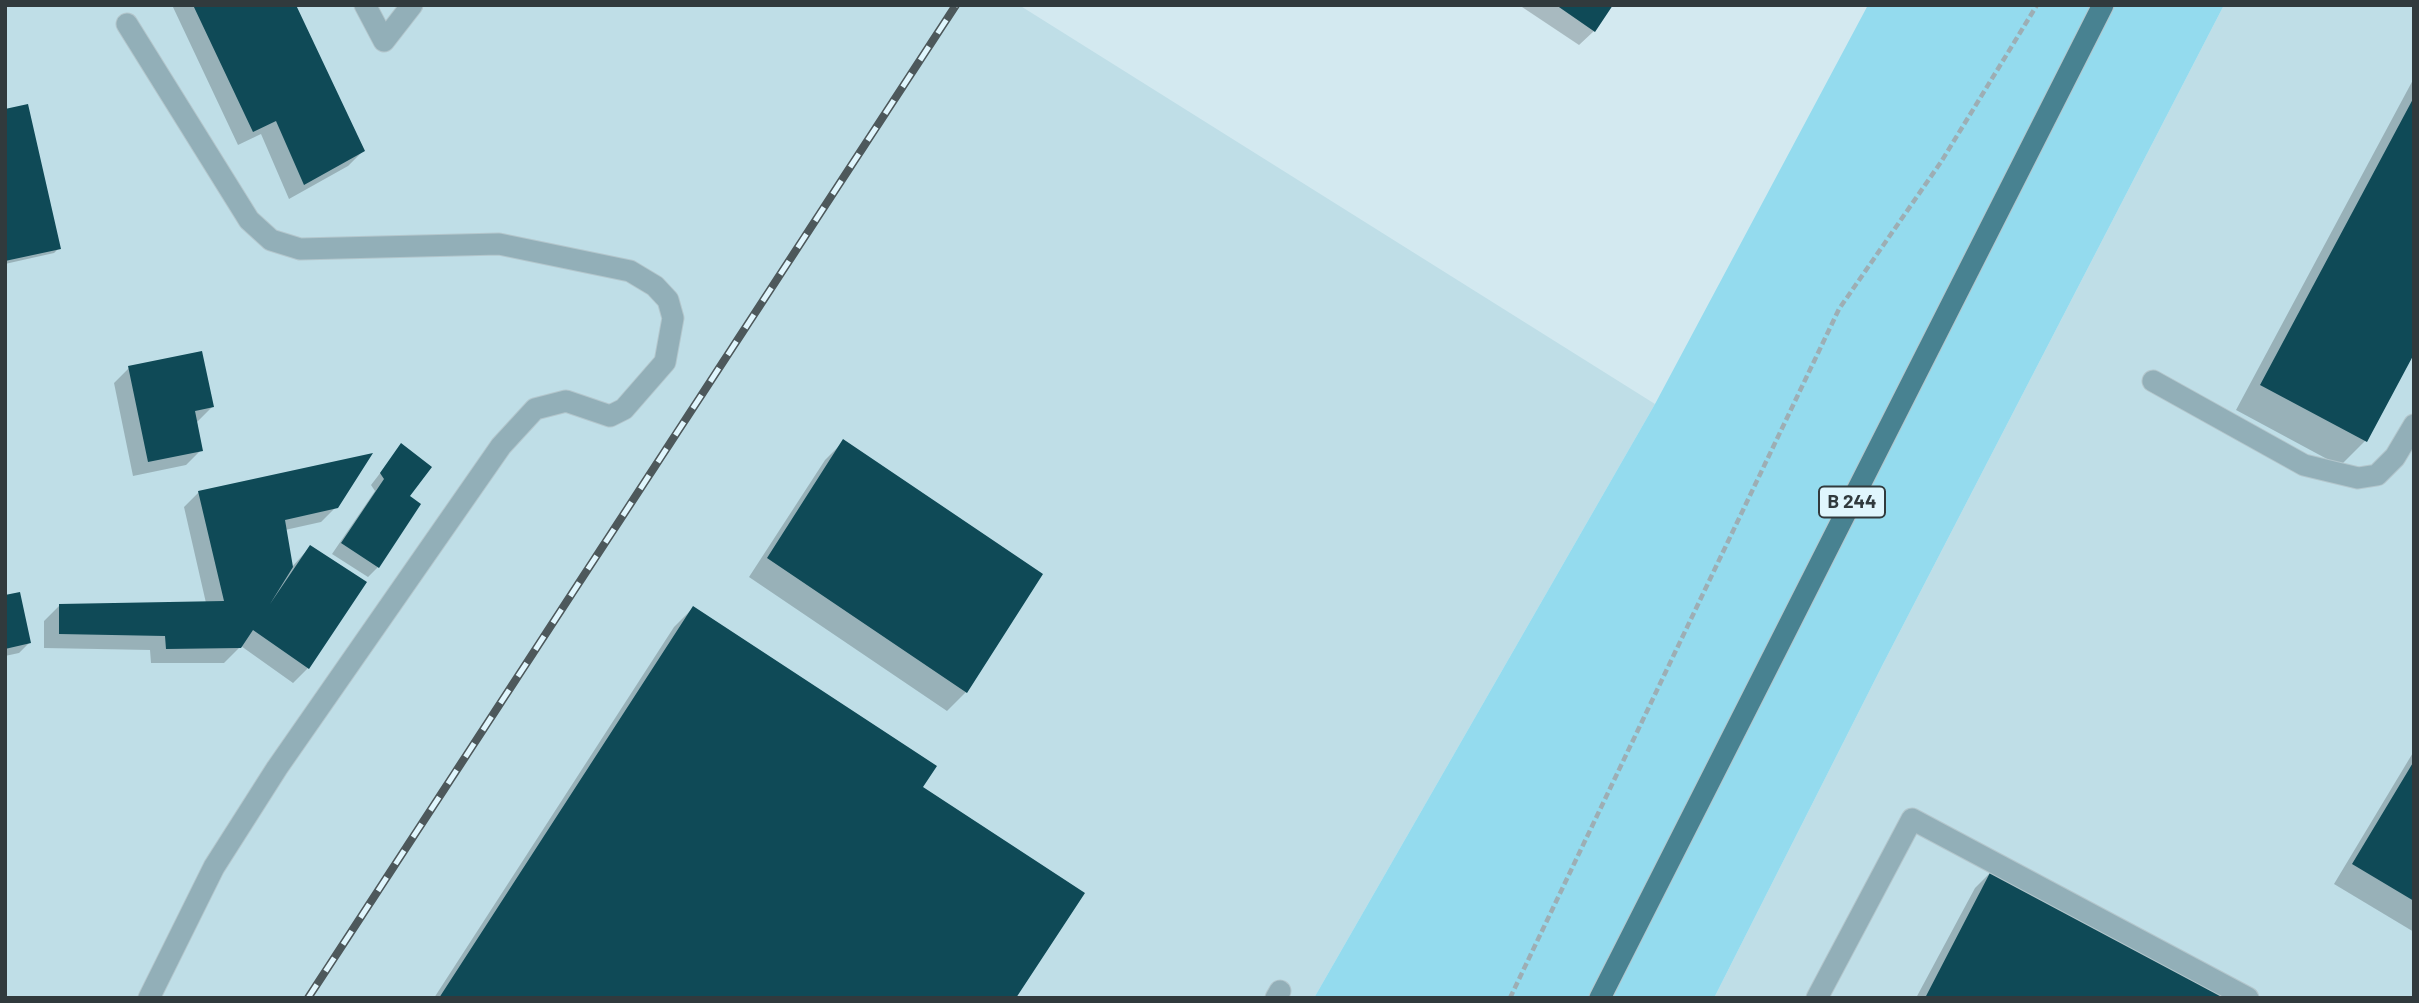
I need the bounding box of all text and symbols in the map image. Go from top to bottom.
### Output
road number: B 244 [1819,486,1885,517]

